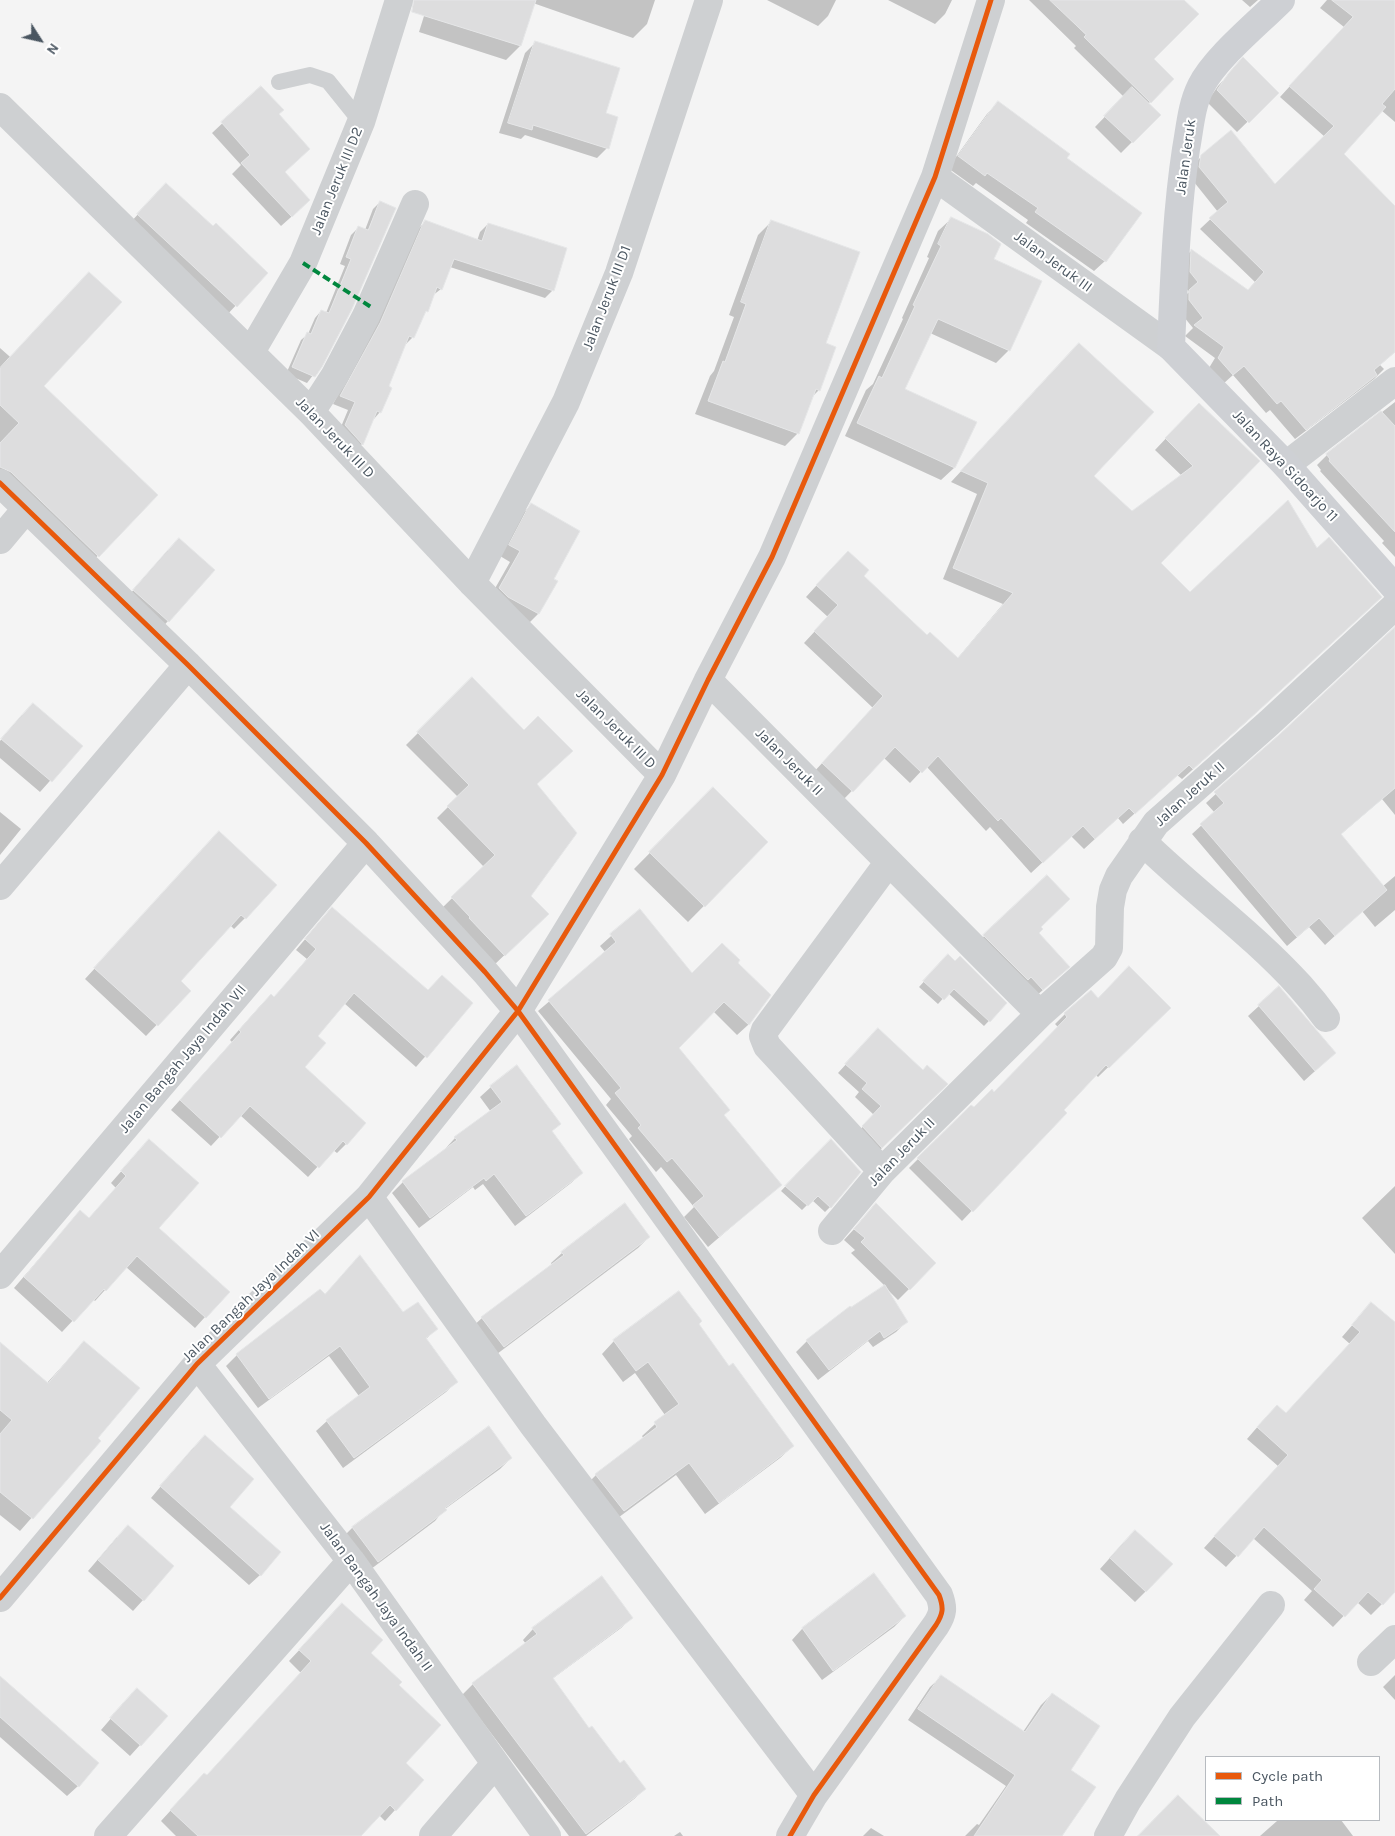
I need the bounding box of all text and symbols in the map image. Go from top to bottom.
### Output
north arrow [15,15,65,65]
text: N [43,40,63,58]
street label: Jalan Jeruk [1172,118,1200,196]
street label: Jalan Jeruk III D2 [307,125,367,237]
street label: Jalan Jeruk III [1010,228,1096,296]
street label: Jalan Jeruk III D1 [579,243,635,353]
street label: Jalan Jeruk III D [292,394,378,482]
street label: Jalan Raya Sidoarjo 11 [1229,406,1341,526]
street label: Jalan Jeruk III D [572,685,660,773]
street label: Jalan Jeruk II [752,725,826,799]
street label: Jalan Jeruk II [1151,758,1229,830]
street label: Jalan Bangah Jaya Indah VII [116,981,250,1137]
street label: Jalan Jeruk II [865,1114,939,1190]
street label: Jalan Bangah Jaya Indah VI [179,1226,323,1366]
street label: Jalan Bangah Jaya Indah II [316,1519,436,1675]
legend [1205,1756,1380,1821]
text: Cycle path [1252,1767,1323,1785]
text: Path [1252,1792,1283,1810]

